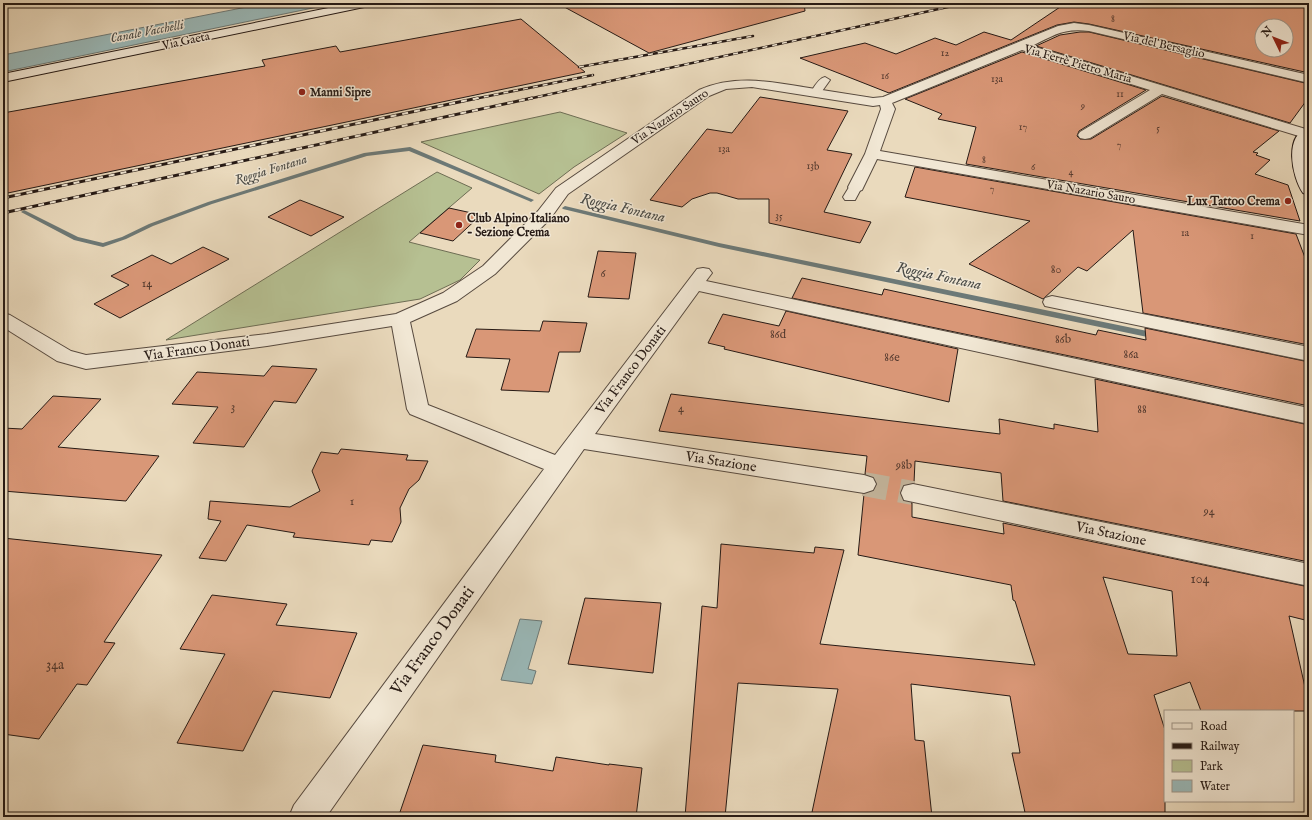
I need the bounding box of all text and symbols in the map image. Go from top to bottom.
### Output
house number: 8 [1111,13,1115,26]
water label: Canale Vacchelli [109,16,186,47]
north arrow [1254,18,1294,58]
text: N [1258,23,1276,41]
street label: Via Gaeta [160,28,212,54]
street label: Via del Bersaglio [1121,28,1207,62]
street label: Via Ferrè Pietro Maria [1021,41,1134,87]
house number: 12 [941,47,950,60]
house number: 16 [881,70,890,83]
house number: 13a [991,73,1004,86]
place label: Manni Sipre [310,85,371,101]
street label: Via Nazario Sauro [628,85,712,149]
marker: Manni Sipre [297,87,307,97]
house number: 11 [1116,88,1124,101]
house number: 9 [1080,100,1085,113]
house number: 17 [1019,121,1028,134]
house number: 5 [1156,122,1160,135]
house number: 7 [1117,139,1122,152]
house number: 13a [718,143,731,156]
water label: Roggia Fontana [233,151,310,190]
house number: 8 [982,154,986,167]
house number: 13b [807,160,819,173]
house number: 6 [1031,161,1036,174]
house number: 4 [1069,166,1074,179]
street label: Via Nazario Sauro [1044,177,1137,207]
house number: 7 [990,183,995,196]
water label: Roggia Fontana [579,189,668,228]
place label: Lux Tattoo Crema [1186,194,1281,209]
marker: Lux Tattoo Crema [1283,196,1293,206]
house number: 35 [775,210,783,223]
place label: Club Alpino Italiano - Sezione Crema [467,211,570,240]
marker: Club Alpino Italiano - Sezione Crema [454,220,464,230]
house number: 1a [1181,227,1190,240]
house number: 1 [1250,230,1254,243]
water label: Roggia Fontana [895,258,984,295]
house number: 80 [1051,262,1061,277]
house number: 6 [600,266,606,281]
house number: 14 [142,276,152,291]
street label: Via Franco Donati [591,322,670,419]
house number: 86d [770,327,787,342]
house number: 86b [1055,332,1071,347]
street label: Via Franco Donati [142,333,251,365]
house number: 86a [1124,347,1139,362]
house number: 86e [884,350,900,365]
house number: 3 [231,399,235,414]
house number: 4 [678,401,684,416]
house number: 88 [1137,402,1147,417]
street label: Via Stazione [683,447,758,477]
house number: 98b [895,458,912,473]
house number: 1 [350,494,354,509]
house number: 94 [1202,504,1215,519]
street label: Via Stazione [1073,518,1148,550]
house number: 104 [1191,570,1210,588]
street label: Via Franco Donati [386,582,480,700]
house number: 34a [46,656,65,674]
legend [1164,710,1294,802]
text: Road [1200,719,1228,734]
text: Railway [1200,739,1239,754]
text: Park [1200,759,1223,774]
text: Water [1200,779,1231,794]

